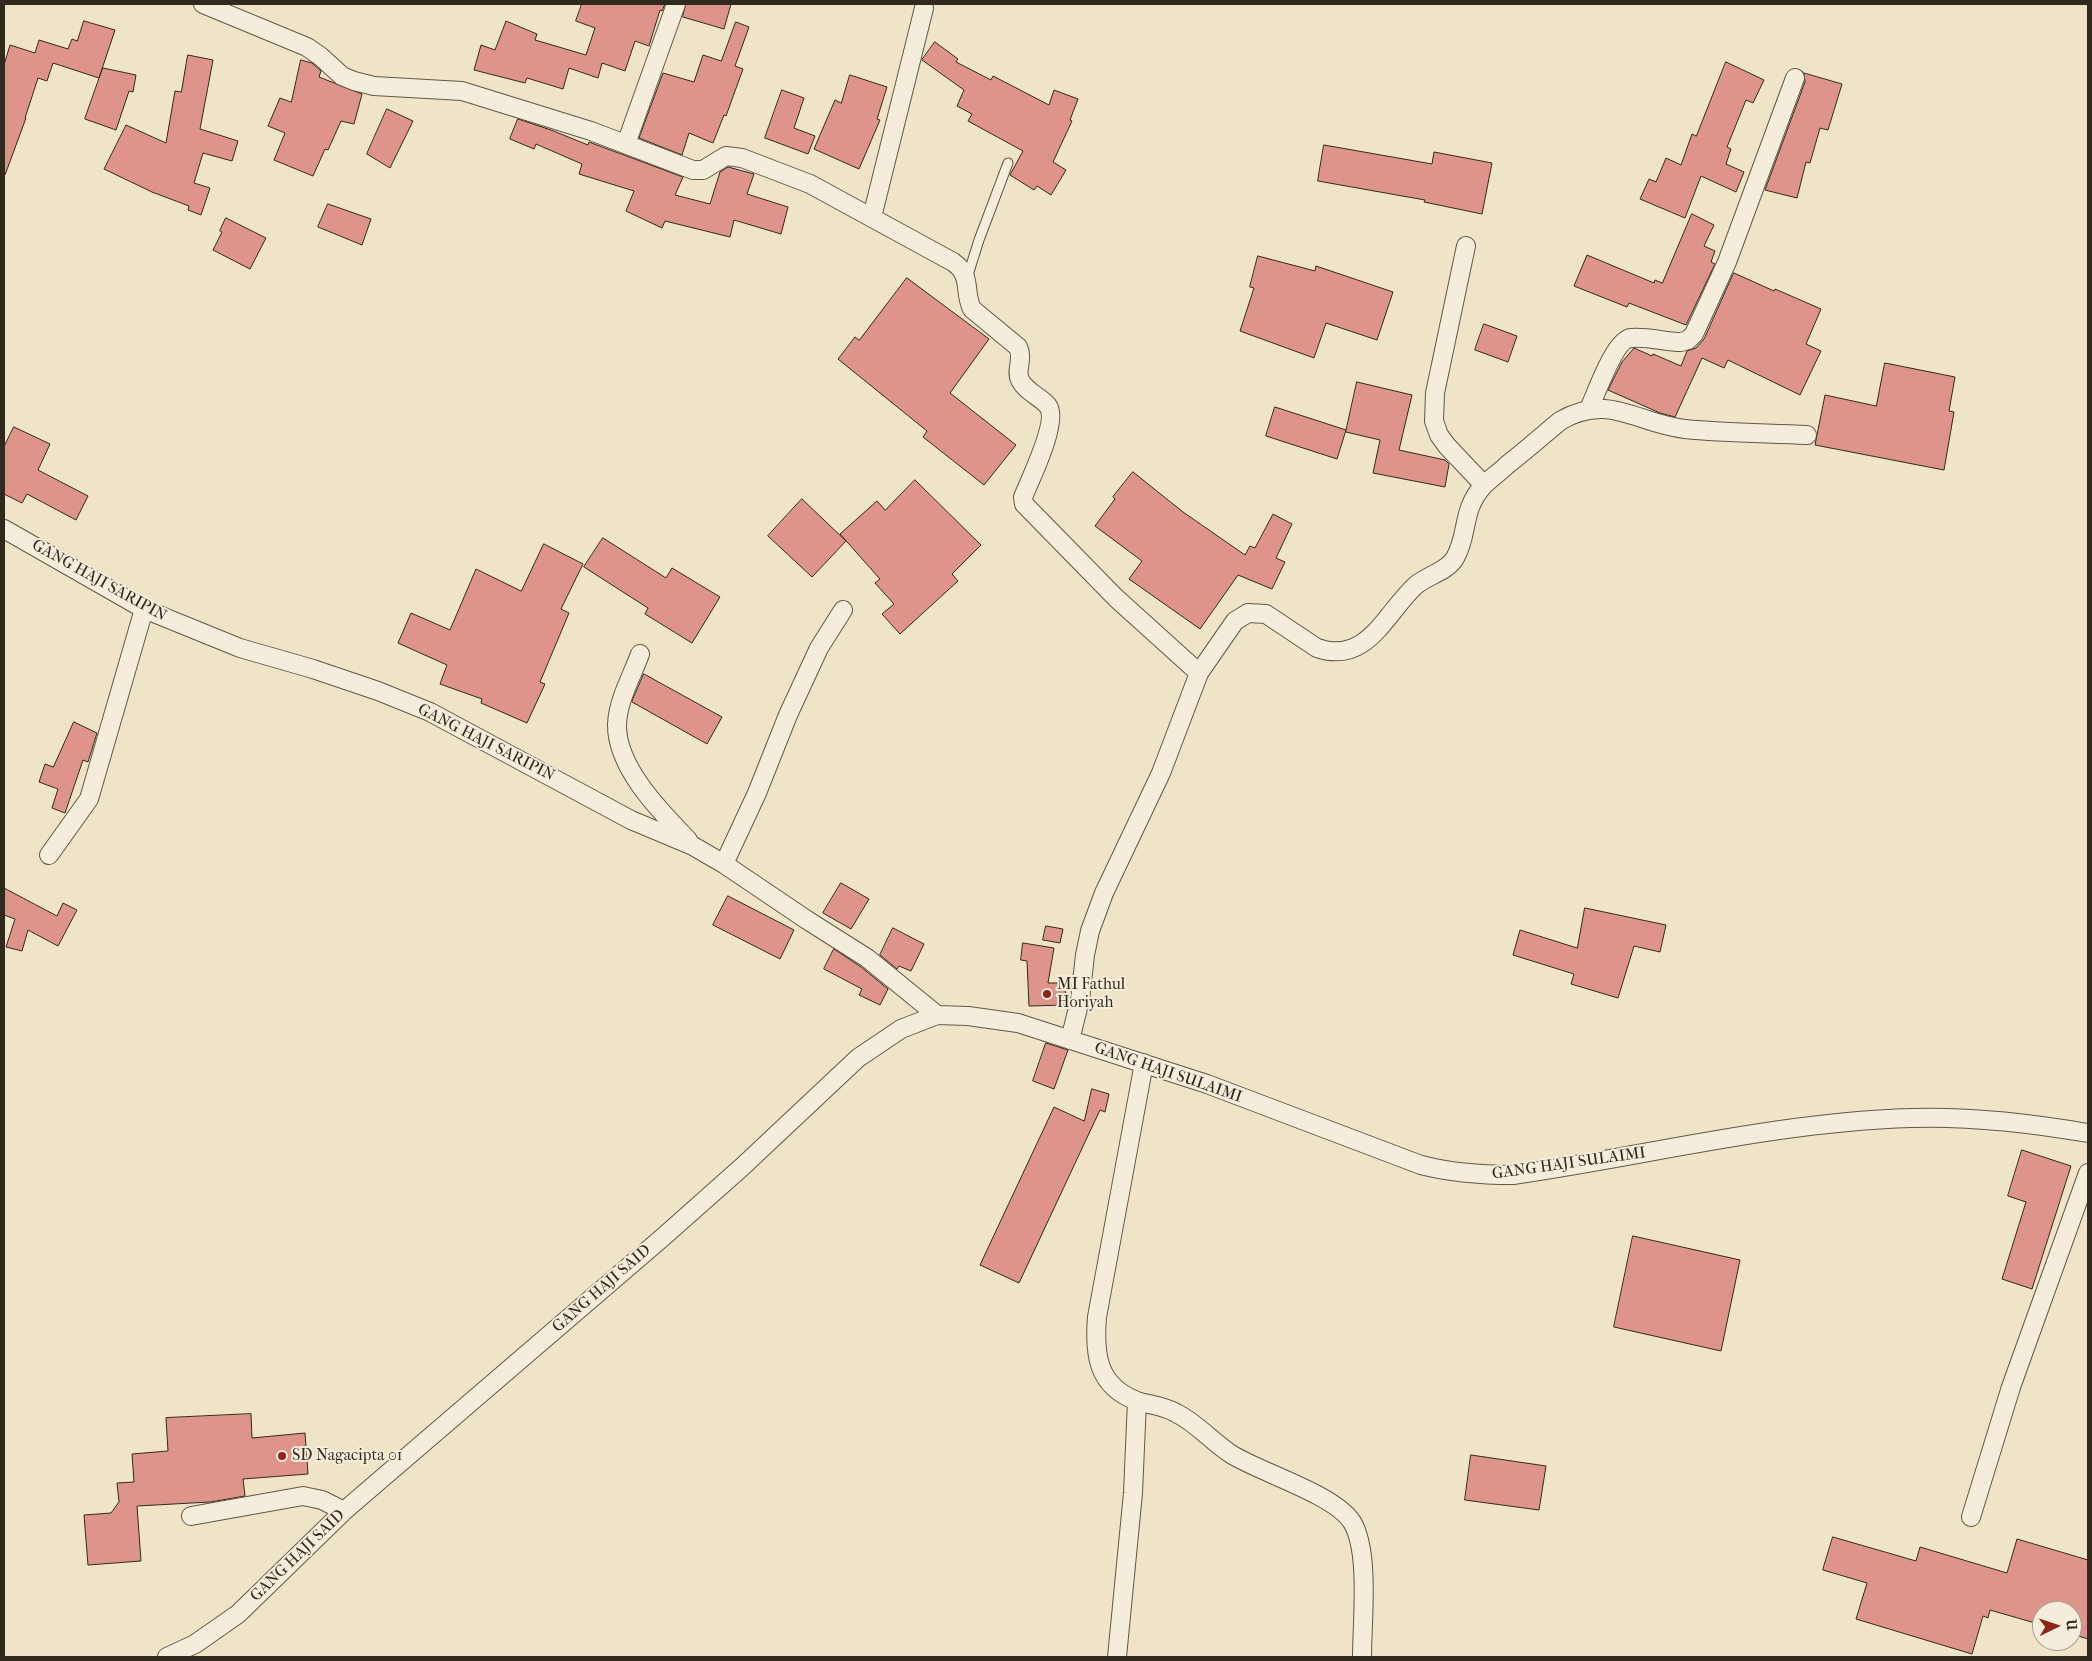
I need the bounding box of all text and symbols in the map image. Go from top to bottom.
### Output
street label: GANG HAJI SARIPIN [28,536,170,626]
street label: GANG HAJI SARIPIN [414,700,558,786]
place label: MI Fathul Horiyah [1057,975,1125,1013]
marker: MI Fathul Horiyah [1041,988,1053,1000]
street label: GANG HAJI SULAIMI [1092,1039,1244,1107]
street label: GANG HAJI SULAIMI [1491,1144,1647,1184]
street label: GANG HAJI SAID [549,1241,655,1337]
place label: SD Nagacipta 01 [292,1446,402,1466]
marker: SD Nagacipta 01 [276,1450,288,1462]
street label: GANG HAJI SAID [247,1506,349,1606]
north arrow [2032,1601,2082,1651]
text: U [2063,1619,2080,1631]

